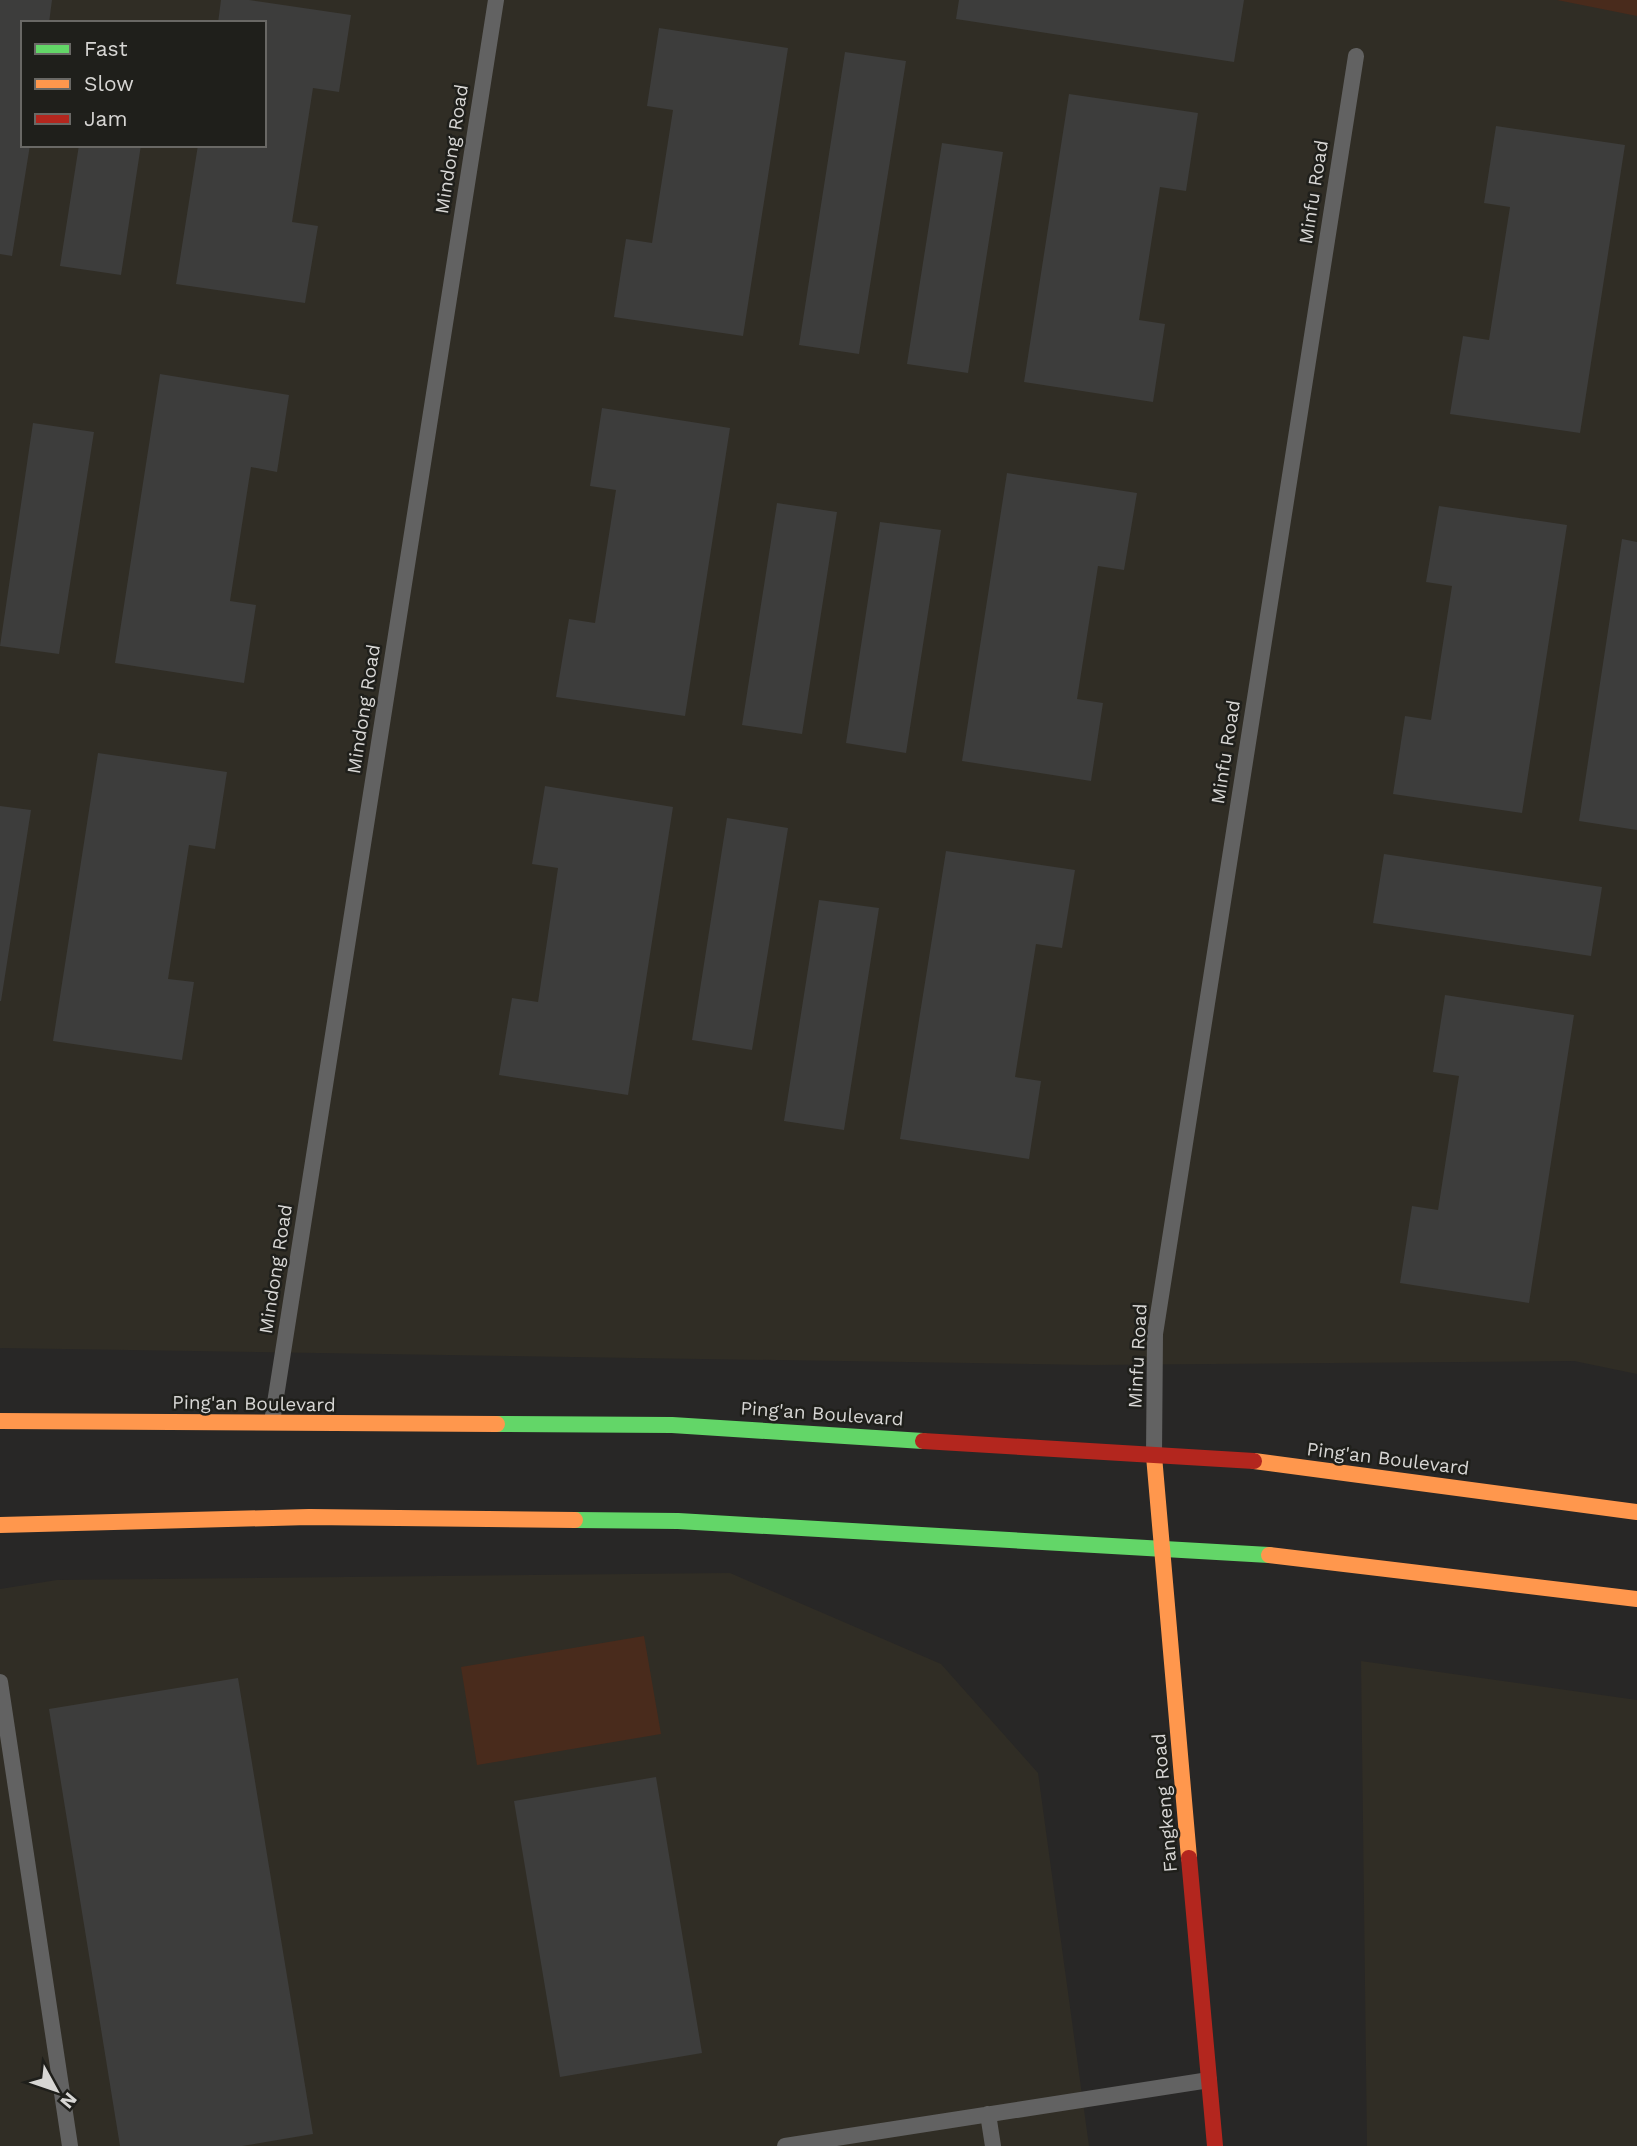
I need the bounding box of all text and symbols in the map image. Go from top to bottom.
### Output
legend [21,21,266,147]
text: Fast [84,36,128,61]
text: Slow [84,71,134,96]
street label: Mindong Road [430,83,473,216]
text: Jam [84,106,127,131]
street label: Minfu Road [1294,138,1333,246]
street label: Mindong Road [342,643,385,776]
street label: Minfu Road [1206,698,1245,806]
street label: Mindong Road [254,1203,297,1336]
street label: Minfu Road [1123,1303,1152,1409]
street label: Ping'an Boulevard [172,1391,336,1416]
street label: Ping'an Boulevard [740,1396,904,1431]
street label: Ping'an Boulevard [1305,1437,1471,1480]
street label: Fangkeng Road [1147,1733,1182,1873]
north arrow [21,2055,91,2125]
text: N [55,2088,82,2113]

